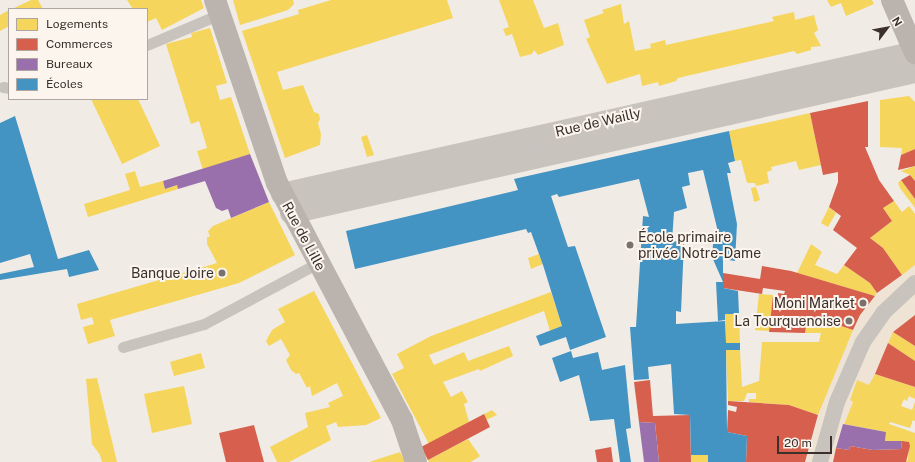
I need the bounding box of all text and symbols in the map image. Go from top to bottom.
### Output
legend [8,8,148,100]
north arrow [867,8,907,48]
text: N [890,15,905,28]
text: Logements [46,17,108,31]
text: Commerces [46,37,113,51]
text: Bureaux [46,57,93,71]
text: Écoles [46,77,83,91]
street label: Rue de Wailly [553,104,643,140]
street label: Rue de Lille [279,199,329,273]
place label: École primaire privée Notre-Dame [638,229,761,262]
marker: École primaire privée Notre-Dame [625,240,635,250]
place label: Banque Joire [131,265,214,281]
marker: Banque Joire [217,268,227,278]
place label: Moni Market [774,295,855,311]
marker: Moni Market [858,298,868,308]
place label: La Tourquenoise [734,313,841,329]
marker: La Tourquenoise [844,316,854,326]
scale bar [779,428,834,454]
text: 20 m [784,436,812,450]

